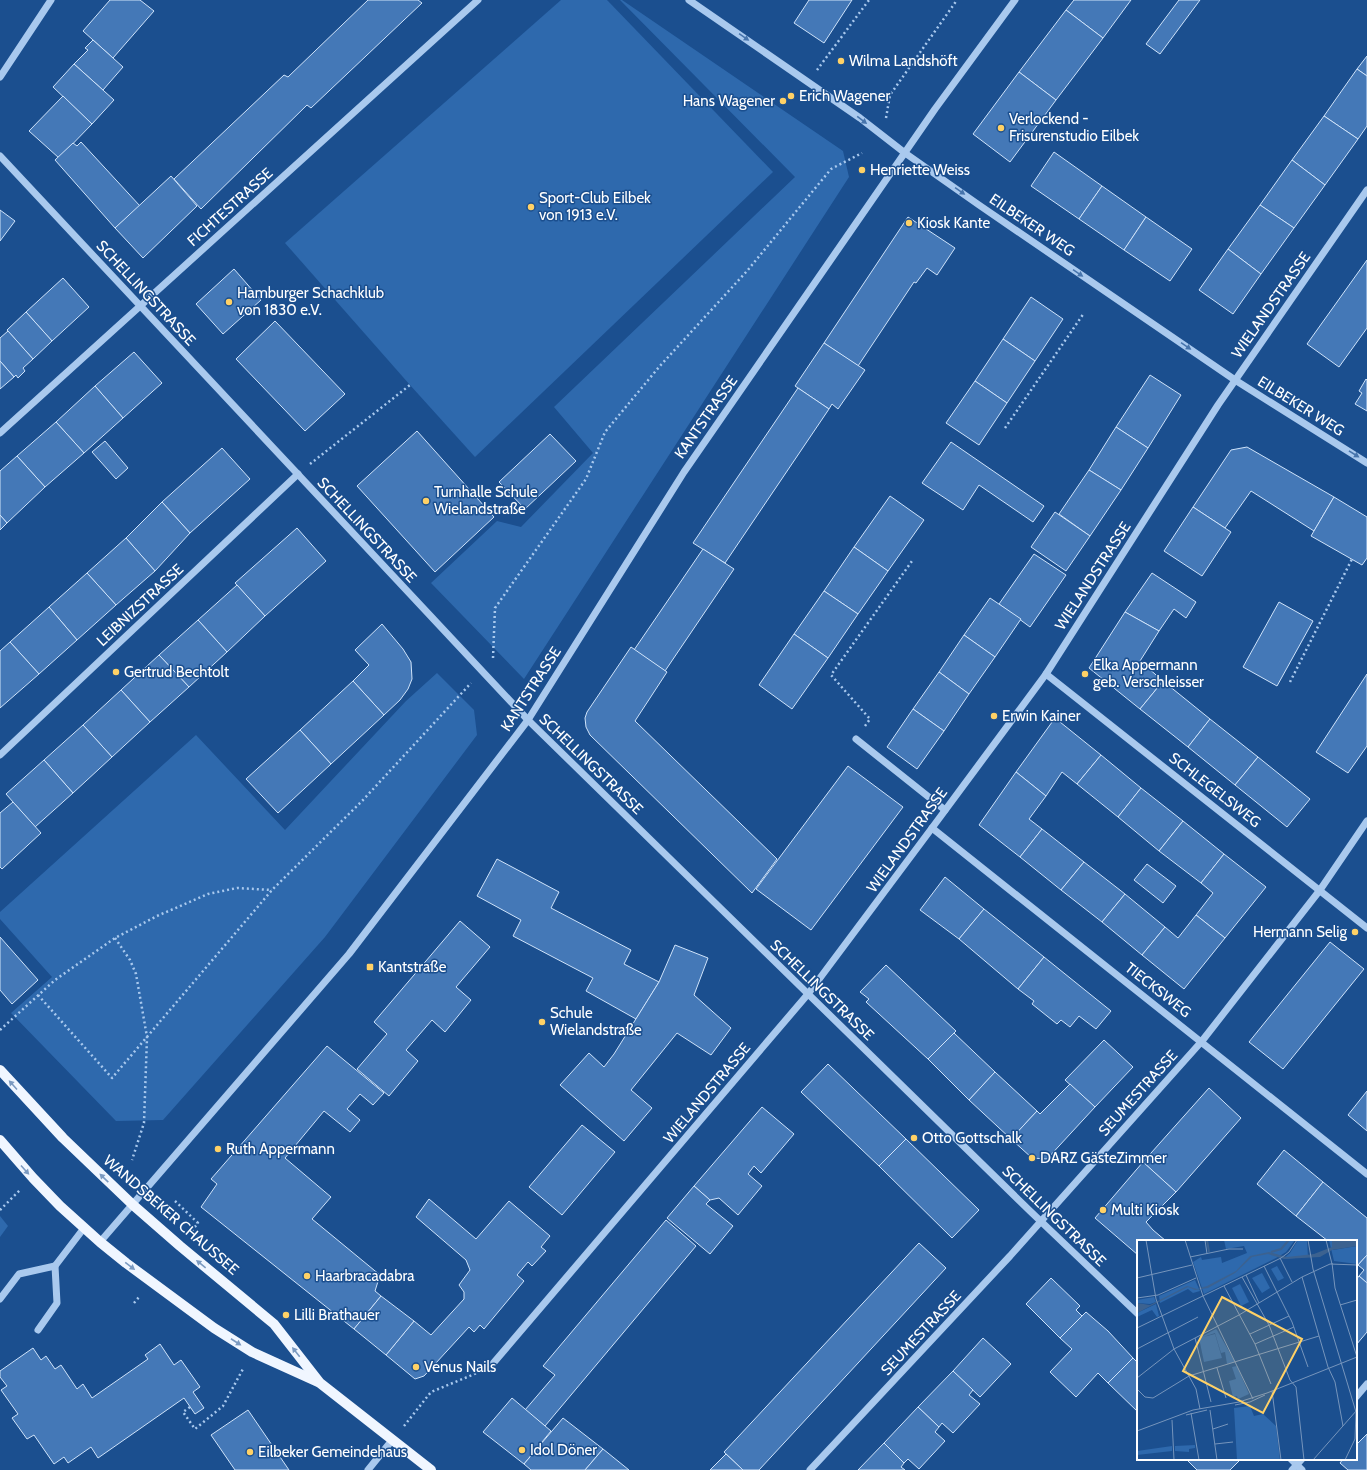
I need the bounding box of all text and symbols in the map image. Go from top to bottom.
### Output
one-way arrow [739,33,749,41]
place label: Wilma Landshöft [849,52,958,70]
marker: Wilma Landshöft [836,56,846,66]
place label: Erich Wagener [799,87,890,105]
marker: Erich Wagener [786,91,796,101]
place label: Hans Wagener [683,92,775,110]
marker: Hans Wagener [778,96,788,106]
place label: Verlockend - Frisurenstudio Eilbek [1009,110,1139,145]
one-way arrow [857,116,868,124]
marker: Verlockend - Frisurenstudio Eilbek [996,123,1006,133]
place label: Henriette Weiss [870,161,970,179]
street label: FICHTESTRASSE [184,164,276,250]
marker: Henriette Weiss [857,165,867,175]
one-way arrow [955,187,965,195]
place label: Sport-Club Eilbek von 1913 e.V. [539,189,651,224]
street label: EILBEKER WEG [986,190,1078,260]
marker: Sport-Club Eilbek von 1913 e.V. [526,202,536,212]
place label: Kiosk Kante [917,214,991,232]
marker: Kiosk Kante [904,218,914,228]
street label: SCHELLINGSTRASSE [93,237,199,349]
street label: WIELANDSTRASSE [1228,248,1314,362]
one-way arrow [1073,269,1084,277]
place label: Hamburger Schachklub von 1830 e.V. [237,284,384,319]
marker: Hamburger Schachklub von 1830 e.V. [224,297,234,307]
one-way arrow [1181,342,1191,350]
street label: KANTSTRASSE [671,372,741,462]
street label: EILBEKER WEG [1254,372,1348,440]
one-way arrow [1348,451,1360,458]
street label: SCHELLINGSTRASSE [314,474,420,586]
place label: Turnhalle Schule Wielandstraße [434,483,538,518]
marker: Turnhalle Schule Wielandstraße [421,496,431,506]
street label: WIELANDSTRASSE [1051,519,1135,633]
street label: LEIBNIZSTRASSE [93,560,187,650]
street label: KANTSTRASSE [497,643,565,735]
place label: Elka Appermann geb. Verschleisser [1093,656,1204,691]
place label: Gertrud Bechtolt [124,663,229,681]
marker: Gertrud Bechtolt [111,667,121,677]
marker: Elka Appermann geb. Verschleisser [1080,669,1090,679]
place label: Erwin Kainer [1002,707,1081,725]
street label: SCHELLINGSTRASSE [535,710,647,818]
marker: Erwin Kainer [989,711,999,721]
street label: SCHLEGELSWEG [1166,749,1264,831]
street label: WIELANDSTRASSE [863,784,951,896]
place label: Hermann Selig [1253,923,1348,941]
marker: Hermann Selig [1350,927,1360,937]
street label: SCHELLINGSTRASSE [766,936,878,1044]
place label: Kantstraße [378,958,447,976]
street label: TIECKSWEG [1121,959,1195,1021]
marker: Kantstraße [365,962,375,972]
place label: Schule Wielandstraße [550,1004,642,1039]
marker: Schule Wielandstraße [537,1017,547,1027]
street label: WIELANDSTRASSE [660,1039,754,1147]
street label: SEUMESTRASSE [1095,1046,1181,1140]
one-way arrow [8,1080,18,1090]
place label: Otto Gottschalk [922,1129,1022,1147]
marker: Otto Gottschalk [909,1133,919,1143]
place label: Ruth Appermann [226,1140,335,1158]
marker: Ruth Appermann [213,1144,223,1154]
place label: DARZ GästeZimmer [1040,1149,1167,1167]
street label: WANDSBEKER CHAUSSEE [100,1151,242,1279]
marker: DARZ GästeZimmer [1027,1153,1037,1163]
street label: SCHELLINGSTRASSE [998,1162,1110,1270]
one-way arrow [21,1164,30,1175]
one-way arrow [99,1173,109,1183]
place label: Multi Kiosk [1111,1201,1179,1219]
marker: Multi Kiosk [1098,1205,1108,1215]
inset map [1137,1240,1357,1460]
one-way arrow [196,1259,207,1268]
one-way arrow [125,1262,136,1270]
place label: Haarbracadabra [315,1267,415,1285]
marker: Haarbracadabra [302,1271,312,1281]
street label: SEUMESTRASSE [877,1287,965,1379]
place label: Lilli Brathauer [294,1306,380,1324]
marker: Lilli Brathauer [281,1310,291,1320]
one-way arrow [231,1338,241,1346]
one-way arrow [292,1346,300,1357]
place label: Venus Nails [424,1358,496,1376]
marker: Venus Nails [411,1362,421,1372]
place label: Idol Döner [530,1441,597,1459]
place label: Eilbeker Gemeindehaus [258,1443,407,1461]
marker: Idol Döner [517,1445,527,1455]
marker: Eilbeker Gemeindehaus [245,1447,255,1457]

